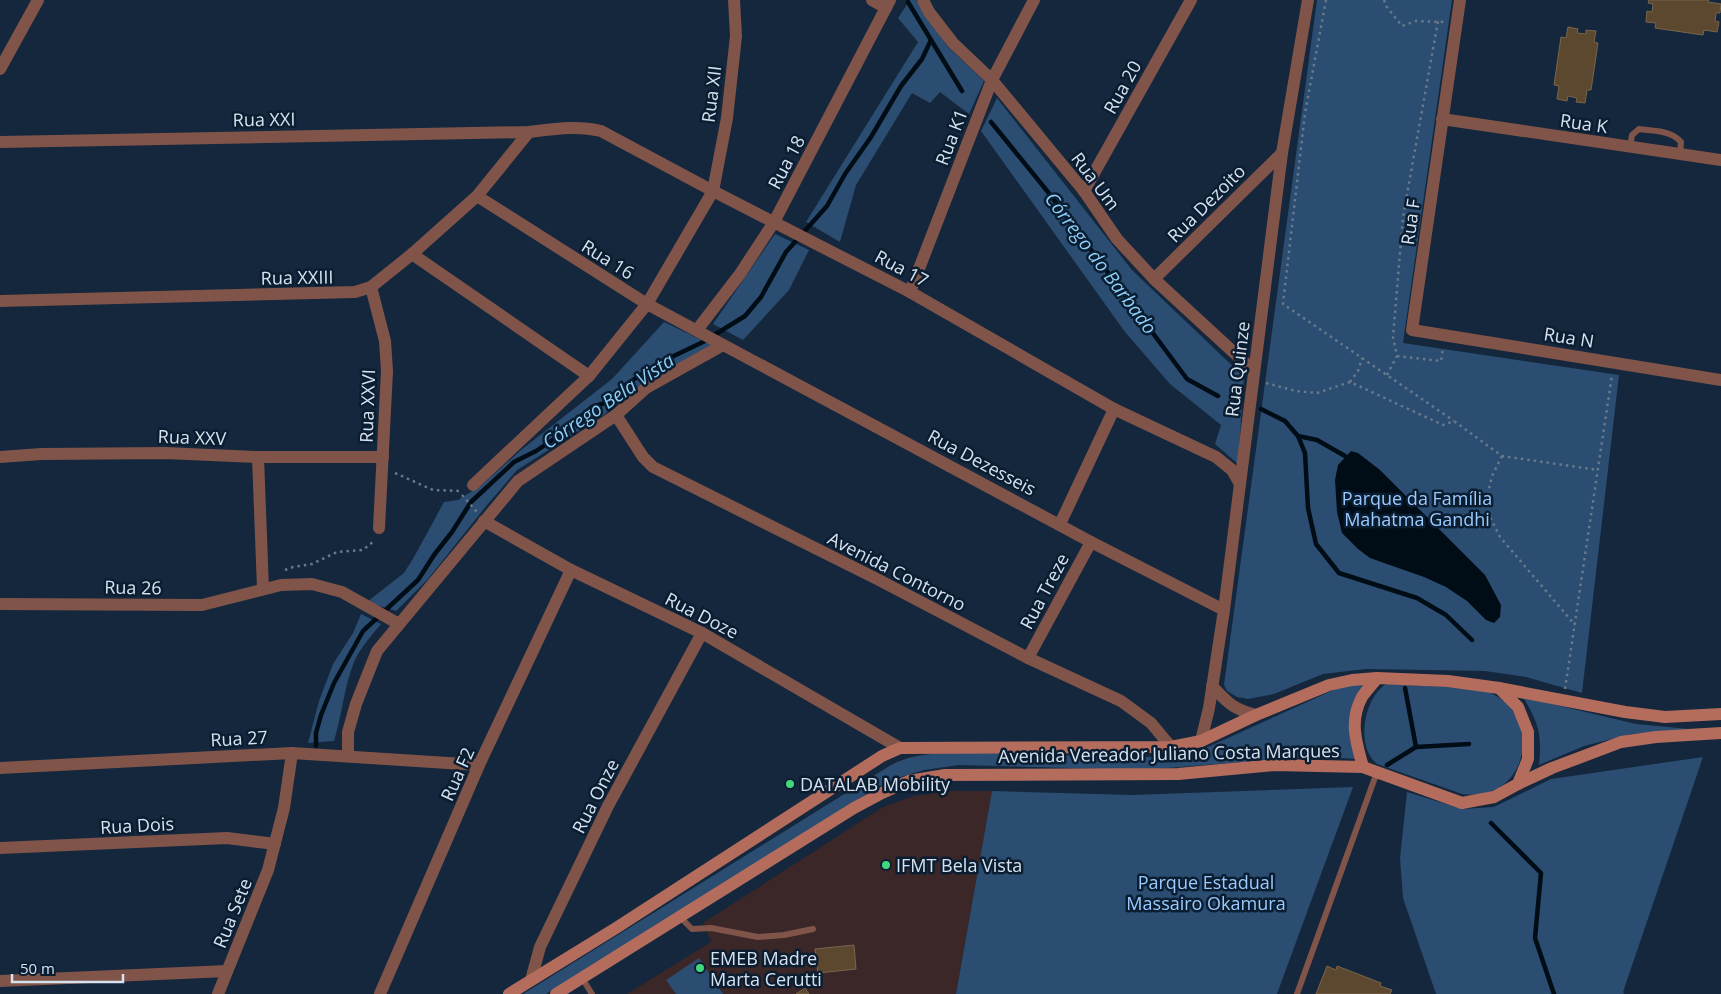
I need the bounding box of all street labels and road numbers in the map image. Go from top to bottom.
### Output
street label: Rua 20 [1098,56,1146,118]
street label: Rua XII [696,64,726,124]
street label: Rua XXI [232,106,296,132]
street label: Rua K1 [929,106,973,168]
street label: Rua K [1559,108,1610,138]
street label: Rua 18 [762,131,810,193]
street label: Rua Um [1066,147,1126,215]
street label: Rua Dezoito [1162,159,1250,247]
street label: Rua F [1395,197,1425,247]
street label: Rua 16 [577,234,639,284]
street label: Rua 17 [871,244,933,292]
street label: Rua XXIII [260,264,334,290]
street label: Rua Quinze [1219,320,1255,418]
street label: Rua N [1542,321,1596,353]
street label: Rua XXVI [354,369,380,443]
street label: Rua Dezesseis [924,423,1040,501]
street label: Rua XXV [157,424,227,450]
street label: Avenida Contorno [824,526,970,616]
street label: Rua Treze [1014,549,1074,633]
street label: Rua 26 [104,575,162,599]
street label: Rua Doze [661,586,743,644]
street label: Rua 27 [210,725,268,751]
street label: Avenida Vereador Juliano Costa Marques [998,738,1340,768]
street label: Rua F2 [435,743,479,805]
street label: Rua Onze [566,755,624,837]
street label: Rua Dois [100,811,174,839]
street label: Rua Sete [207,875,257,951]

